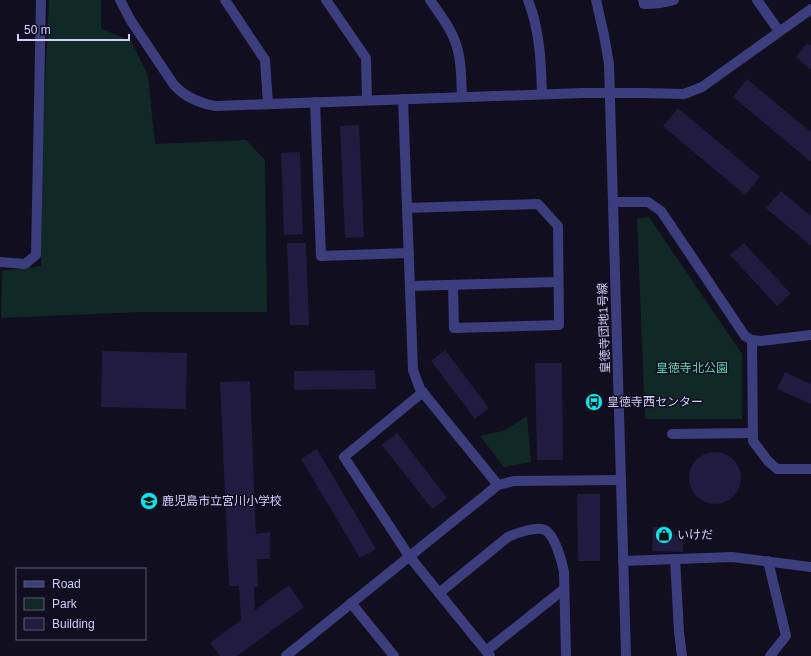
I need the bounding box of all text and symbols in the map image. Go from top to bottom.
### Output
scale bar [18,16,129,42]
text: 50 m [24,23,51,37]
street label: 皇徳寺団地1号線 [595,282,613,374]
park label: 皇徳寺北公園 [656,361,728,375]
bus stop icon: 皇徳寺西センター [584,392,604,412]
place label: 皇徳寺西センター [607,395,703,409]
school or university icon: 鹿児島市立宮川小学校 [139,491,159,511]
place label: 鹿児島市立宮川小学校 [162,494,282,508]
shop icon: いけだ [654,525,674,545]
place label: いけだ [677,528,713,542]
legend [16,568,146,640]
text: Road [52,577,81,591]
text: Park [52,597,78,611]
text: Building [52,617,95,631]

